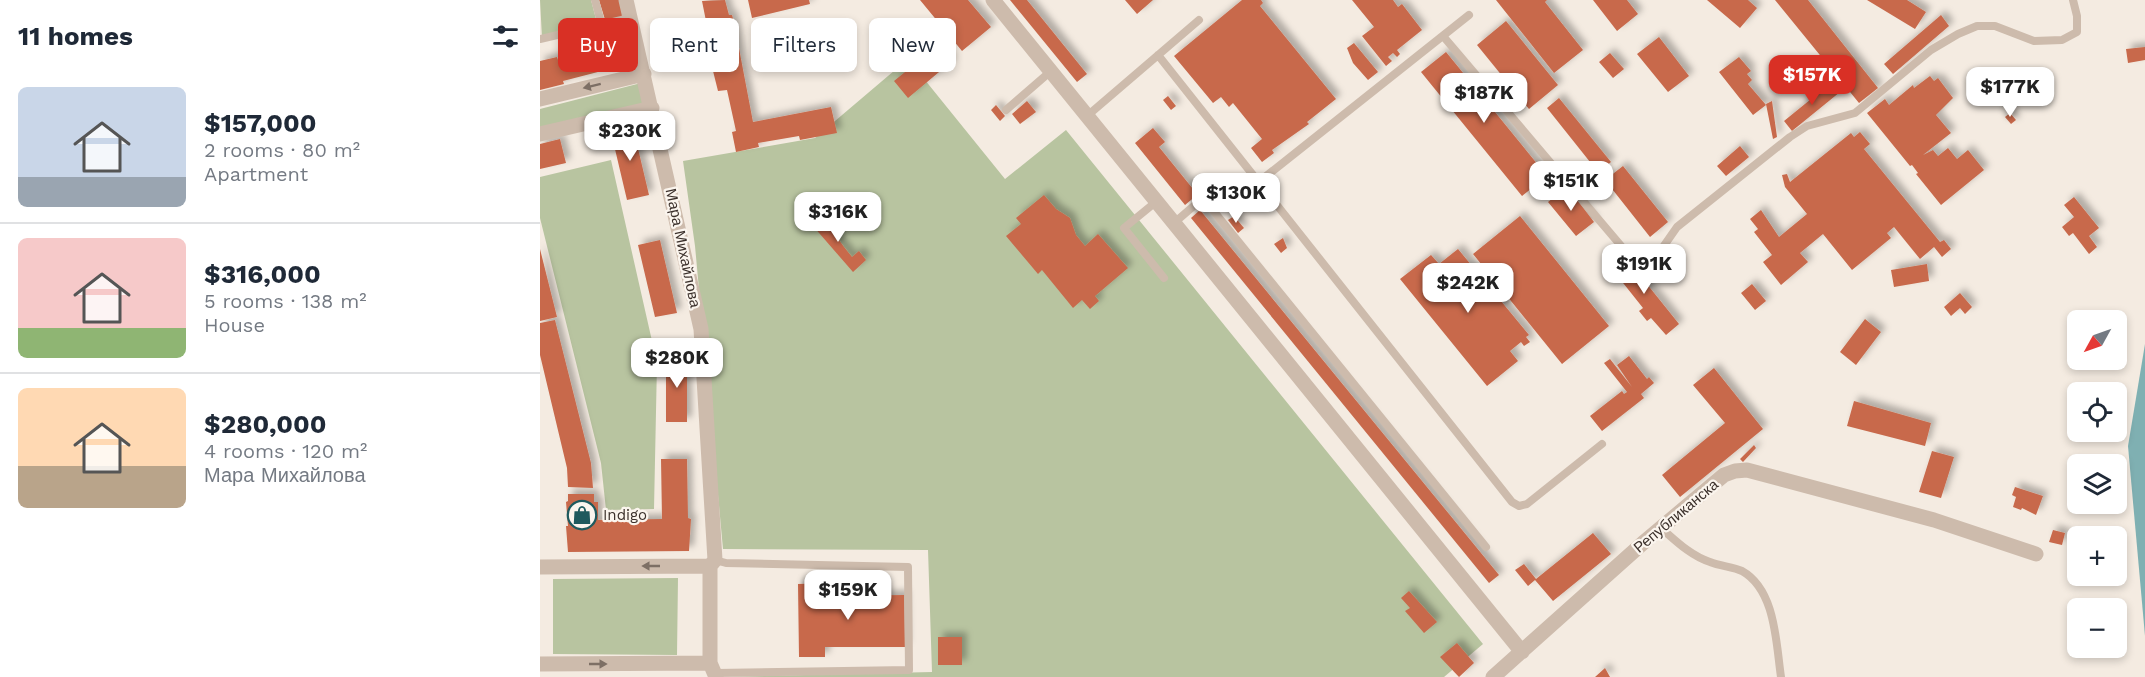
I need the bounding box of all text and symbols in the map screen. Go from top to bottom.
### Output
chip: Buy [558,18,638,72]
chip: Rent [650,18,739,72]
chip: Filters [751,18,857,72]
chip: New [869,18,956,72]
icon: filters [489,20,522,53]
text: 11 homes [18,21,133,51]
pin: $157K [1770,55,1854,106]
text: $157K [1783,62,1841,86]
pin: $177K [1968,67,2052,118]
pin: $187K [1442,73,1526,124]
text: $177K [1980,74,2040,98]
text: $187K [1454,80,1514,104]
one-way arrow [583,82,601,92]
text: $157,000 [204,108,316,138]
icon: home [66,111,138,183]
pin: $230K [588,111,672,162]
text: $230K [598,118,662,142]
text: 2 rooms · 80 m² [204,138,360,162]
pin: $151K [1529,161,1613,212]
text: Apartment [204,162,308,186]
text: $151K [1543,168,1599,192]
pin: $130K [1194,173,1278,224]
text: $130K [1206,180,1266,204]
street label: Мара Михайлова [662,187,705,310]
pin: $316K [796,192,880,243]
text: $316K [808,199,868,223]
pin: $191K [1602,244,1686,295]
text: $191K [1616,251,1672,275]
text: $316,000 [204,259,321,289]
icon: home [66,262,138,334]
pin: $242K [1426,263,1510,314]
text: $242K [1437,270,1499,294]
text: 5 rooms · 138 m² [204,289,367,313]
north arrow [2067,310,2127,370]
map controls [2067,310,2127,658]
text: House [204,313,265,337]
pin: $280K [635,338,719,389]
text: $280K [645,345,709,369]
button: locate [2067,382,2127,442]
text: $280,000 [204,409,326,439]
icon: home [66,412,138,484]
text: 4 rooms · 120 m² [204,439,367,463]
button: layers [2067,454,2127,514]
text: Мара Михайлова [204,463,366,487]
street label: Републиканска [1630,475,1722,557]
shop icon: Indigo [566,499,598,531]
place label: Indigo [603,506,647,524]
button: + [2067,526,2127,586]
one-way arrow [642,561,661,571]
pin: $159K [806,570,890,621]
text: $159K [818,577,878,601]
button: − [2067,598,2127,658]
one-way arrow [589,659,608,669]

